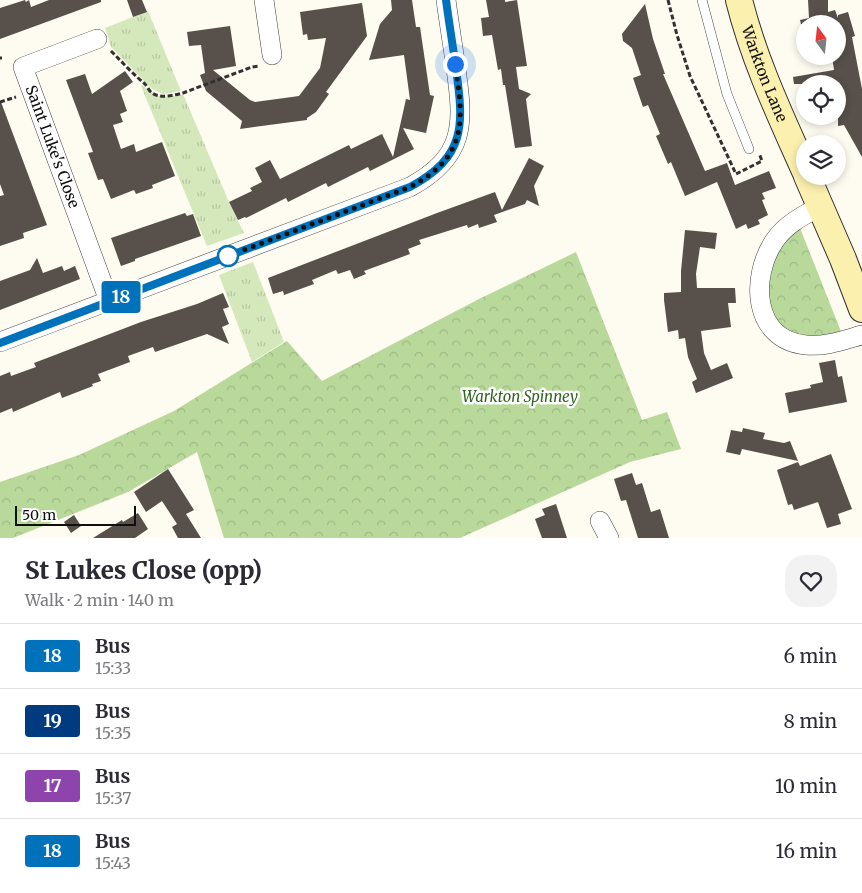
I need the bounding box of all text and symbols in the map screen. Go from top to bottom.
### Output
north arrow [796,15,846,65]
map controls [796,15,846,185]
street label: Warkton Lane [737,22,792,125]
your location [443,52,468,77]
button: locate [796,75,846,125]
street label: Saint Luke's Close [22,83,84,211]
button: layers [796,135,846,185]
unlabelled marker [217,245,239,267]
line badge: 18 [98,281,144,313]
text: 18 [112,285,130,308]
park label: Warkton Spinney [462,387,578,406]
scale bar [15,503,136,526]
text: 50 m [22,506,56,524]
text: St Lukes Close (opp) [25,555,262,586]
button: heart [785,555,837,607]
text: Walk · 2 min · 140 m [25,590,174,610]
text: Bus [95,634,130,658]
text: 18 [43,644,62,667]
text: 6 min [783,644,837,668]
text: 15:33 [95,658,131,678]
text: Bus [95,699,130,723]
text: 19 [43,709,62,732]
text: 8 min [784,709,837,733]
text: 15:35 [95,723,131,743]
text: Bus [95,764,130,788]
text: 17 [43,774,62,797]
text: 10 min [775,774,837,798]
text: 15:37 [95,788,131,808]
text: Bus [95,829,130,853]
text: 18 [43,839,62,862]
text: 16 min [776,839,837,863]
text: 15:43 [95,853,131,873]

